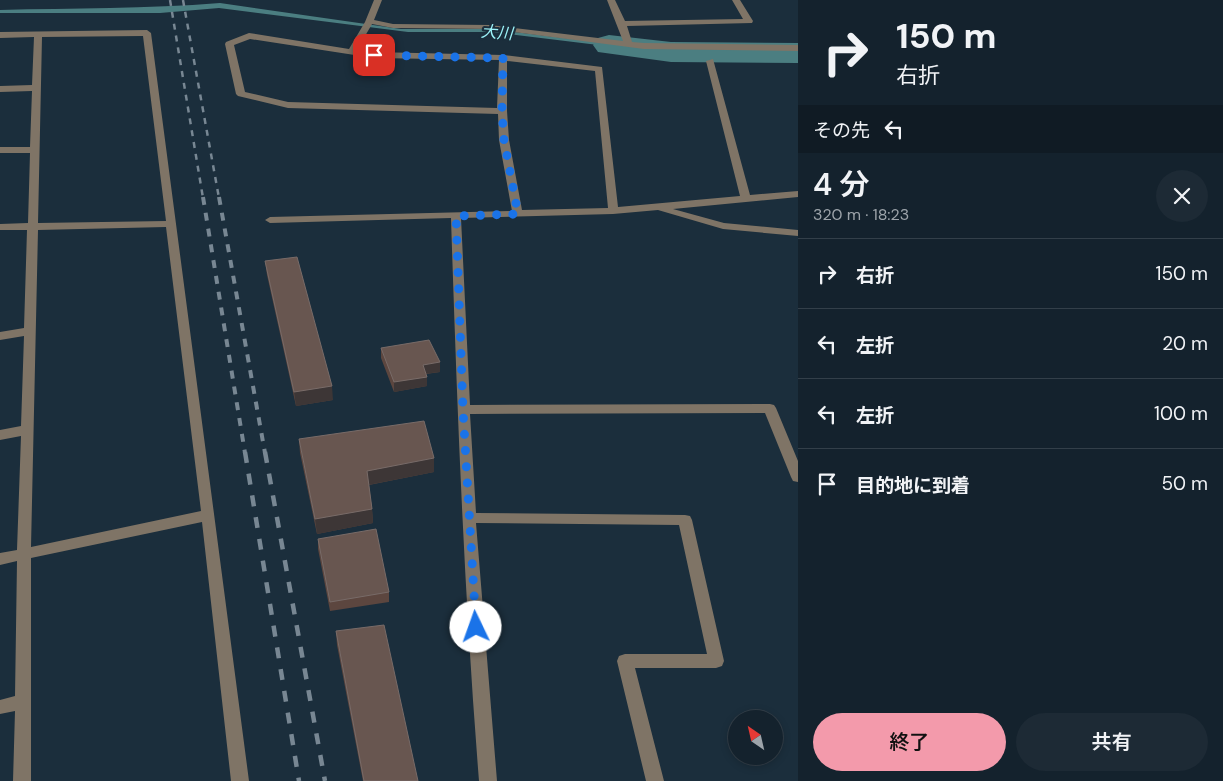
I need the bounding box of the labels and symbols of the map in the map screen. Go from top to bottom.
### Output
water label: 大川 [480,21,516,44]
pin [353,34,395,76]
position arrow [449,600,501,652]
north arrow [728,710,782,765]

